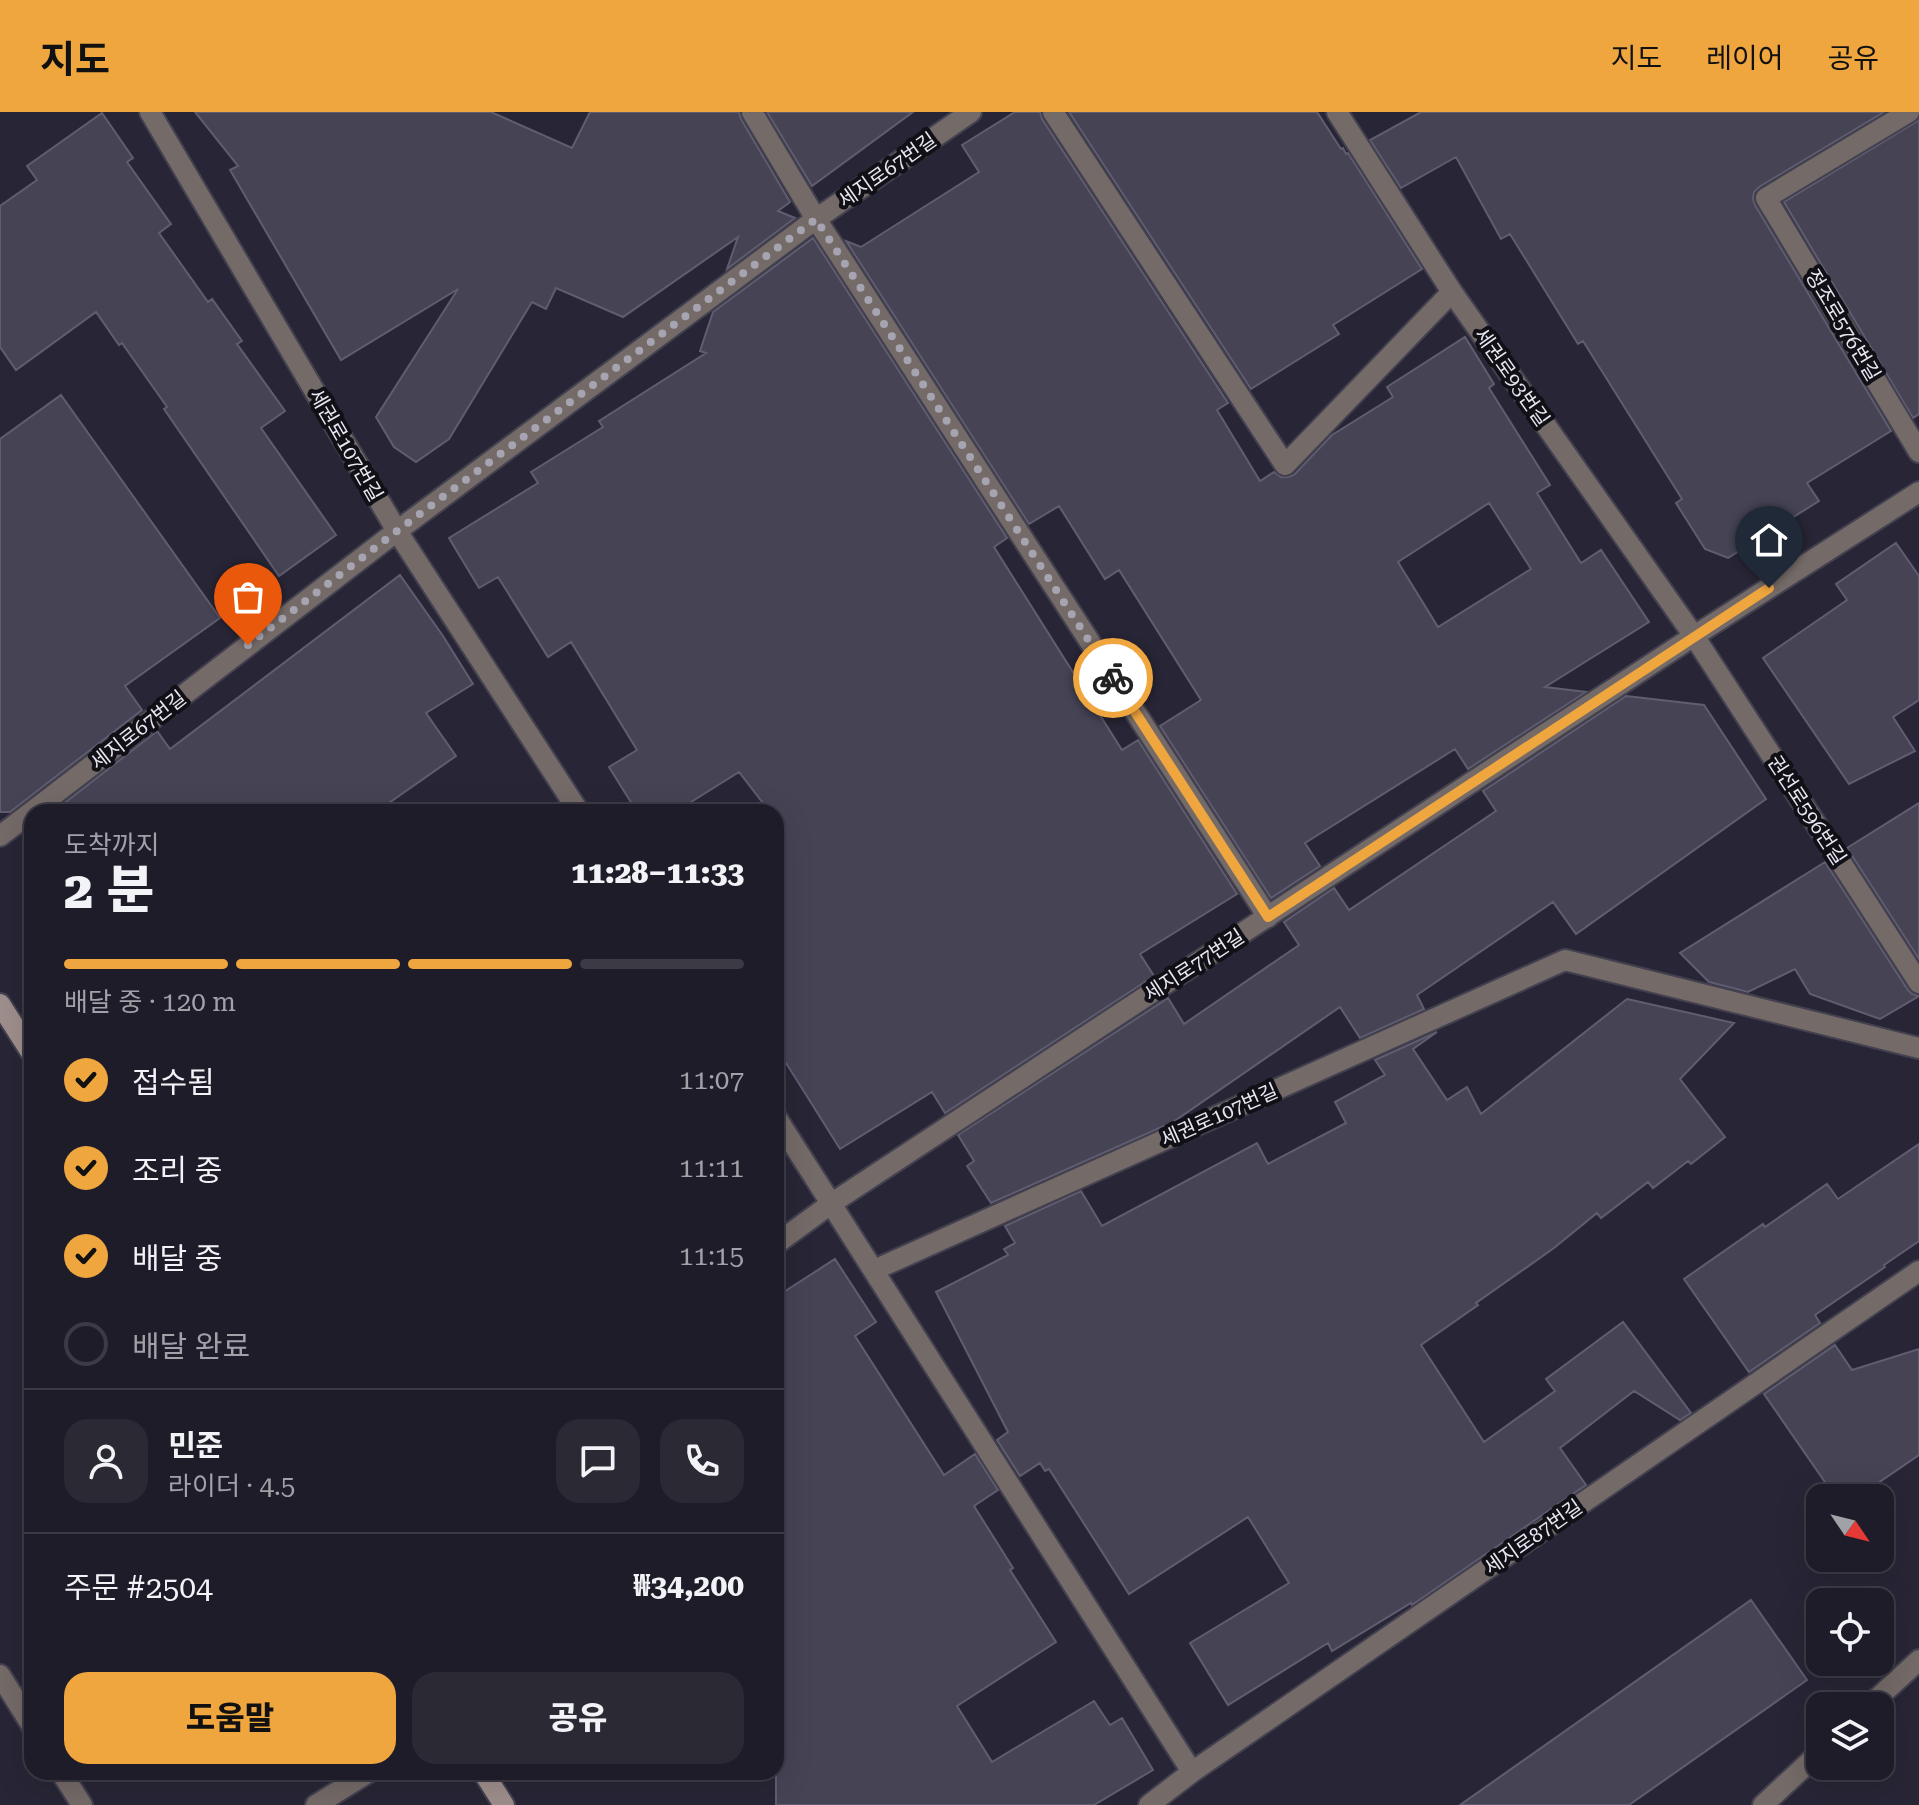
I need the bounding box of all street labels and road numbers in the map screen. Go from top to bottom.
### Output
street label: 세지로67번길 [833,127,941,213]
street label: 정조로576번길 [1800,265,1886,385]
street label: 세권로93번길 [1469,323,1555,431]
street label: 세권로107번길 [304,385,388,505]
street label: 세지로67번길 [86,685,190,775]
street label: 권선로596번길 [1763,751,1851,869]
street label: 세지로77번길 [1139,924,1249,1006]
street label: 세권로107번길 [1157,1078,1281,1152]
street label: 세지로87번길 [1479,1494,1587,1580]

